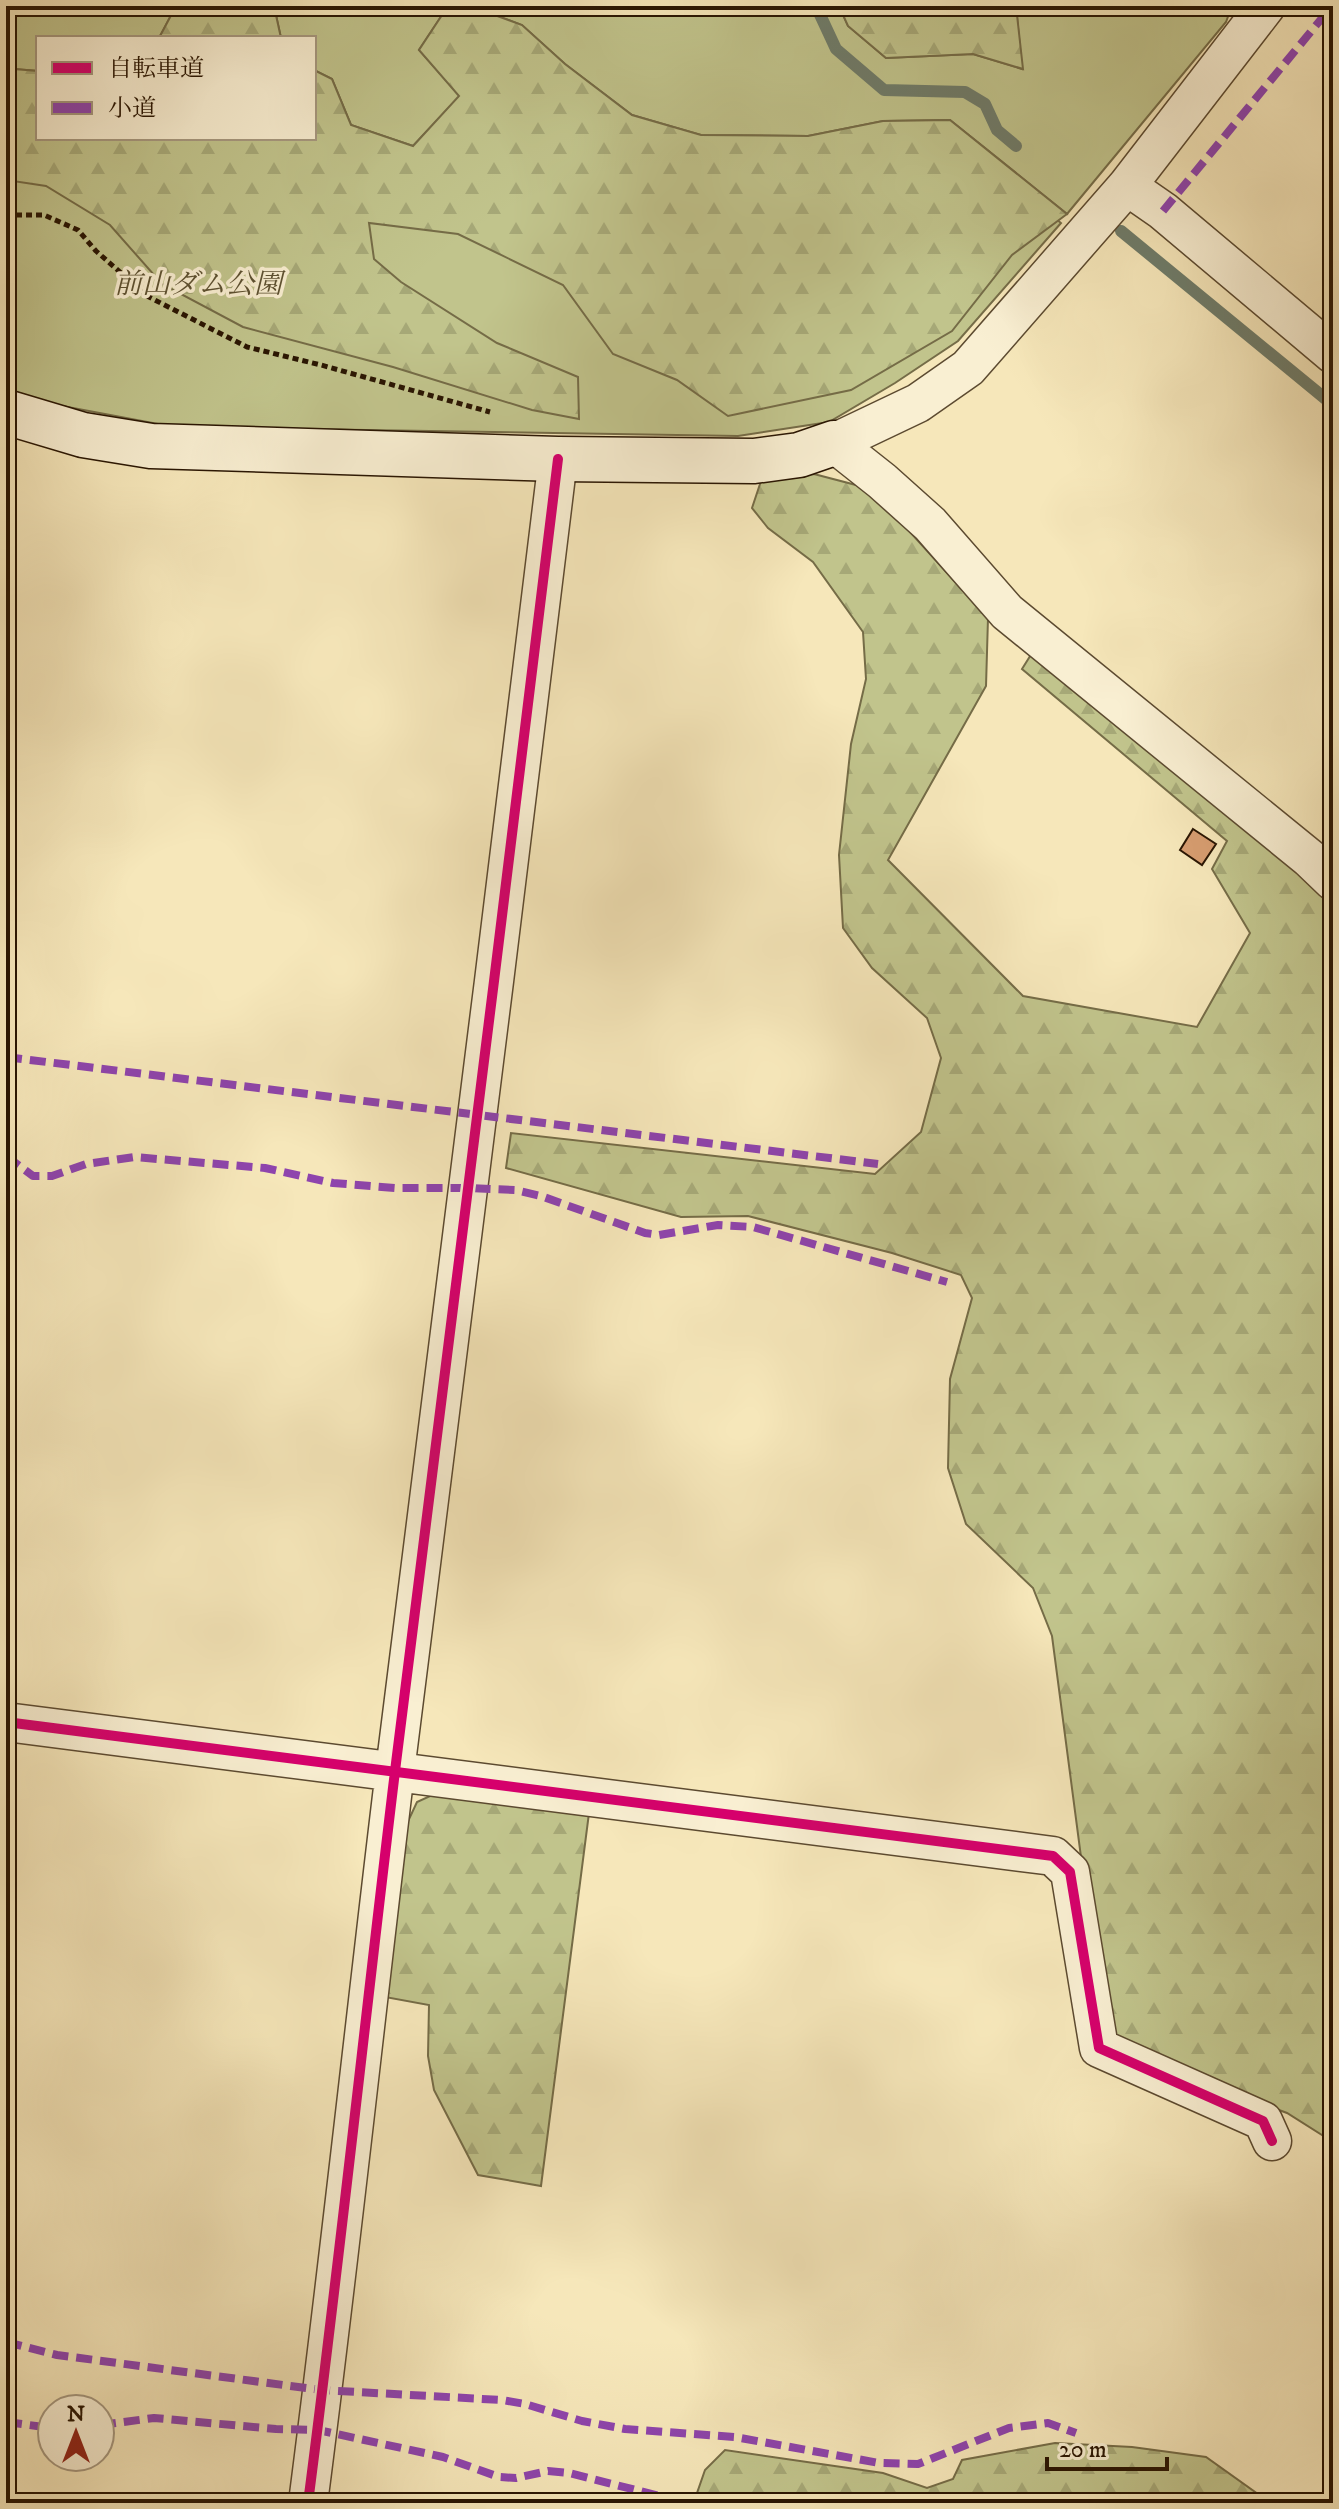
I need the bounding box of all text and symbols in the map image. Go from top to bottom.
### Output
legend [36,36,316,140]
text: 自転車道 [108,54,204,84]
text: 小道 [108,94,156,124]
park label: 前山ダム公園 [114,267,286,302]
north arrow [36,2393,116,2473]
text: N [67,2401,85,2428]
scale bar [1047,2421,1167,2471]
text: 20 m [1059,2435,1107,2465]

